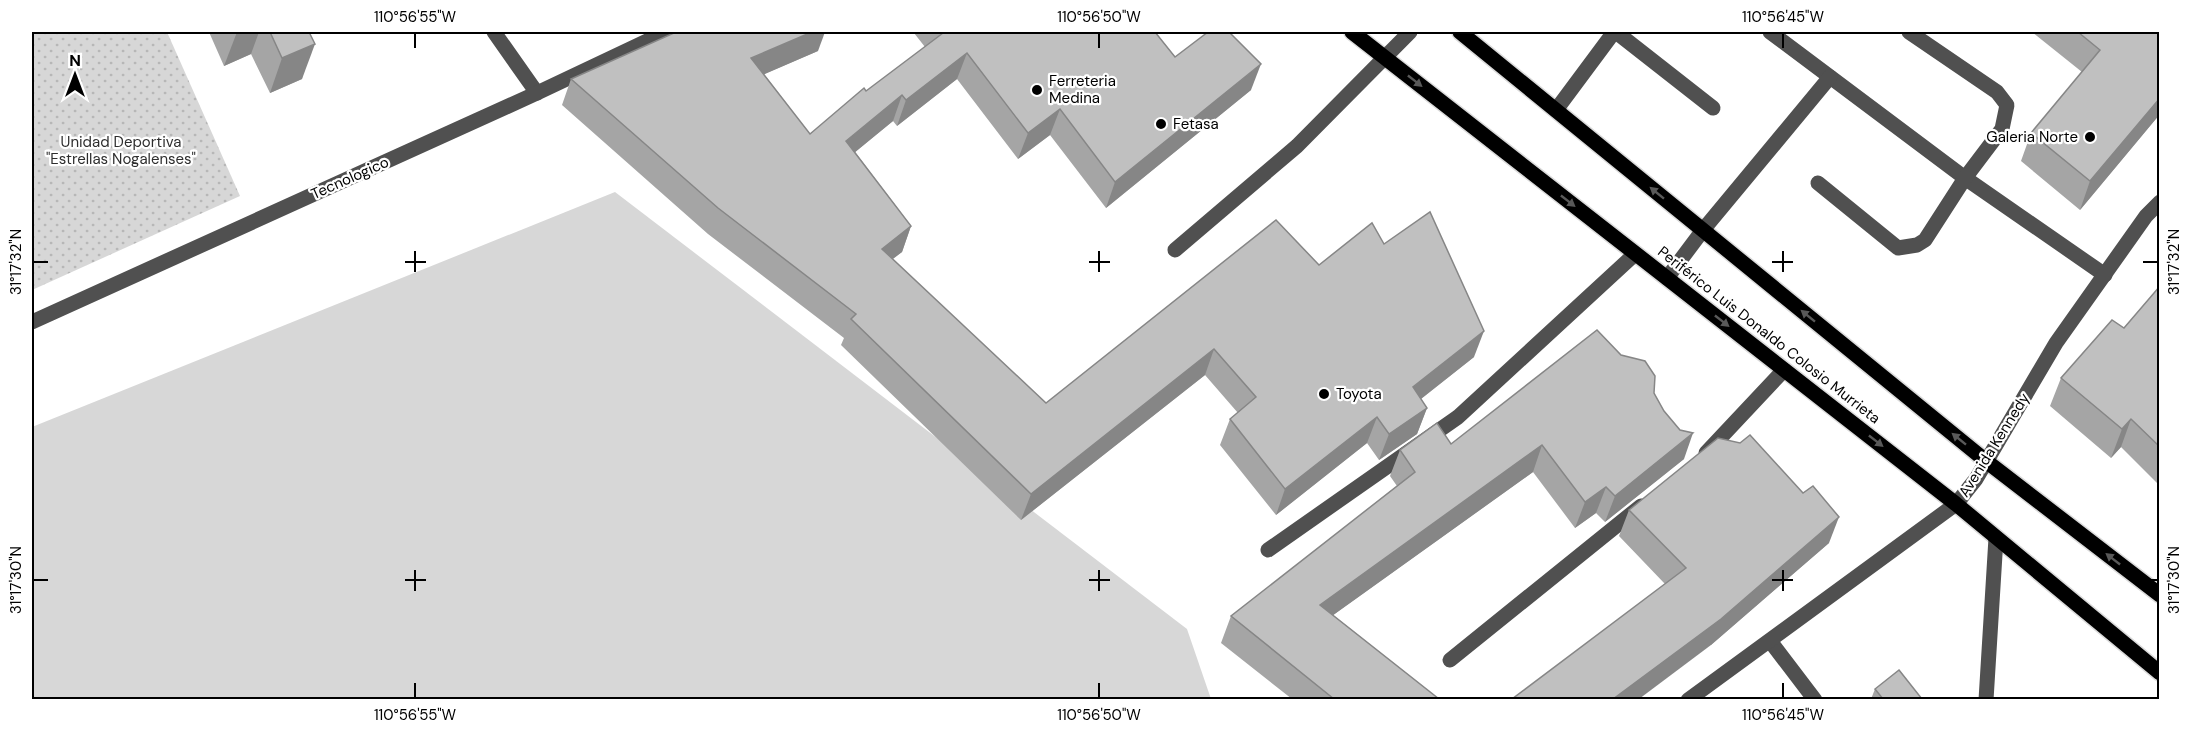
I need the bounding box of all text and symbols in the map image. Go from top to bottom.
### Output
text: 110°56'55"W [374,7,457,27]
text: 110°56'50"W [1057,7,1141,27]
text: 110°56'45"W [1742,7,1824,27]
north arrow [45,45,105,105]
text: N [69,50,81,71]
place label: Ferreteria Medina [1049,71,1116,108]
one-way arrow [1407,74,1423,87]
marker: Ferreteria Medina [1030,83,1044,97]
place label: Fetasa [1173,114,1219,134]
marker: Fetasa [1154,117,1168,131]
place label: Galeria Norte [1986,127,2078,147]
marker: Galeria Norte [2083,130,2097,144]
park label: Unidad Deportiva "Estrellas Nogalenses" [46,132,196,169]
street label: Tecnologico [308,152,392,204]
one-way arrow [1649,186,1665,199]
one-way arrow [1560,195,1576,208]
text: 31°17'32"N [6,229,26,295]
text: 31°17'32"N [2164,229,2184,295]
street label: Periférico Luis Donaldo Colosio Murrieta [1654,242,1884,428]
one-way arrow [1800,309,1816,322]
one-way arrow [1714,315,1730,328]
place label: Toyota [1336,384,1382,404]
marker: Toyota [1317,387,1331,401]
street label: Avenida Kennedy [1954,389,2034,501]
one-way arrow [1952,433,1967,445]
one-way arrow [1868,435,1883,447]
text: 31°17'30"N [6,546,26,614]
text: 31°17'30"N [2164,546,2184,614]
one-way arrow [2106,553,2121,565]
text: 110°56'55"W [374,705,457,725]
text: 110°56'50"W [1057,705,1141,725]
text: 110°56'45"W [1742,705,1824,725]

